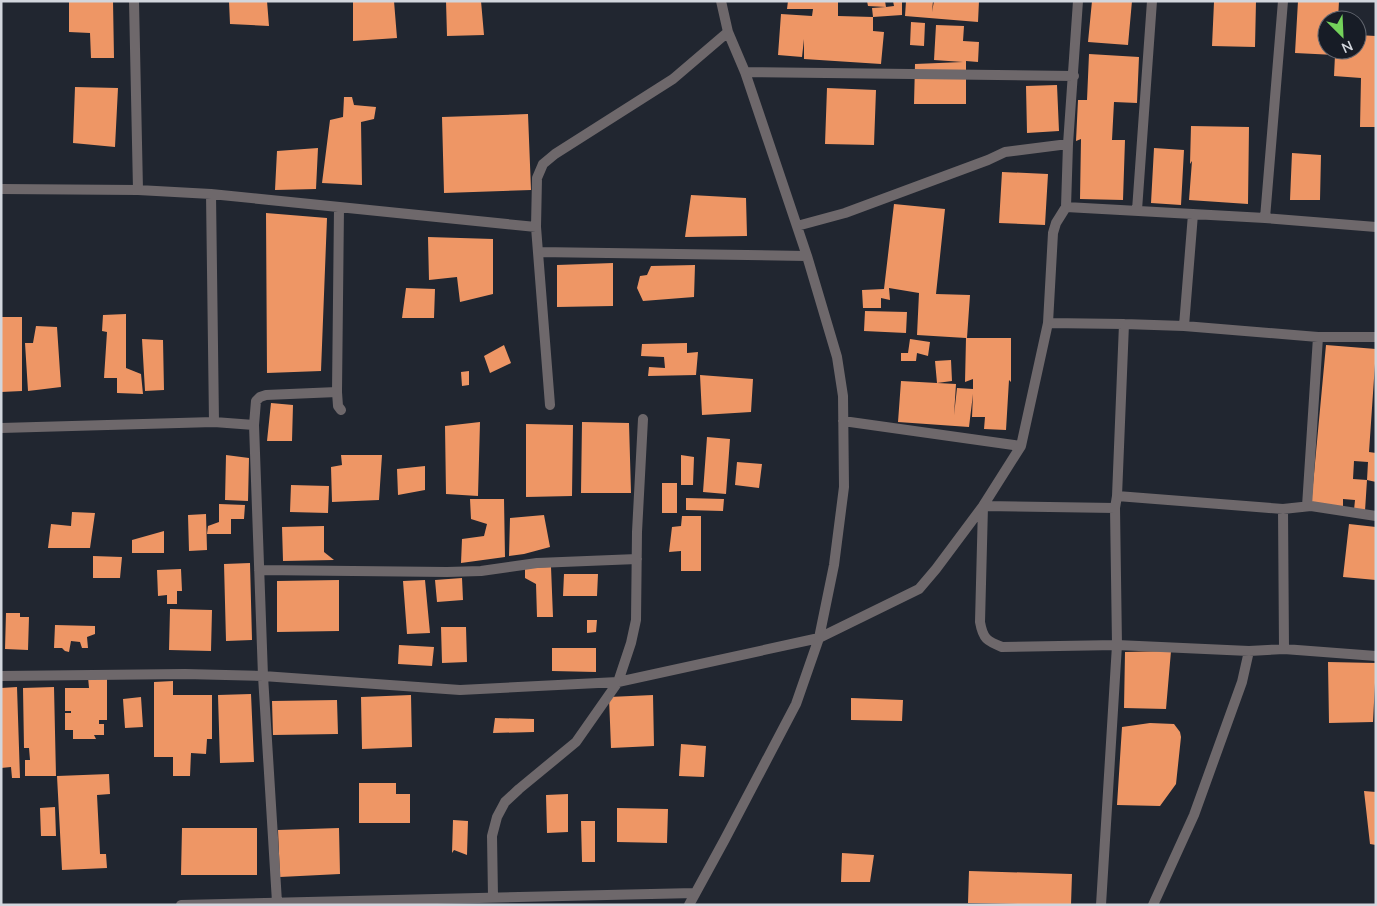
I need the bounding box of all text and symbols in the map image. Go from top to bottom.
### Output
north arrow [1317,10,1367,60]
text: N [1338,36,1356,57]

